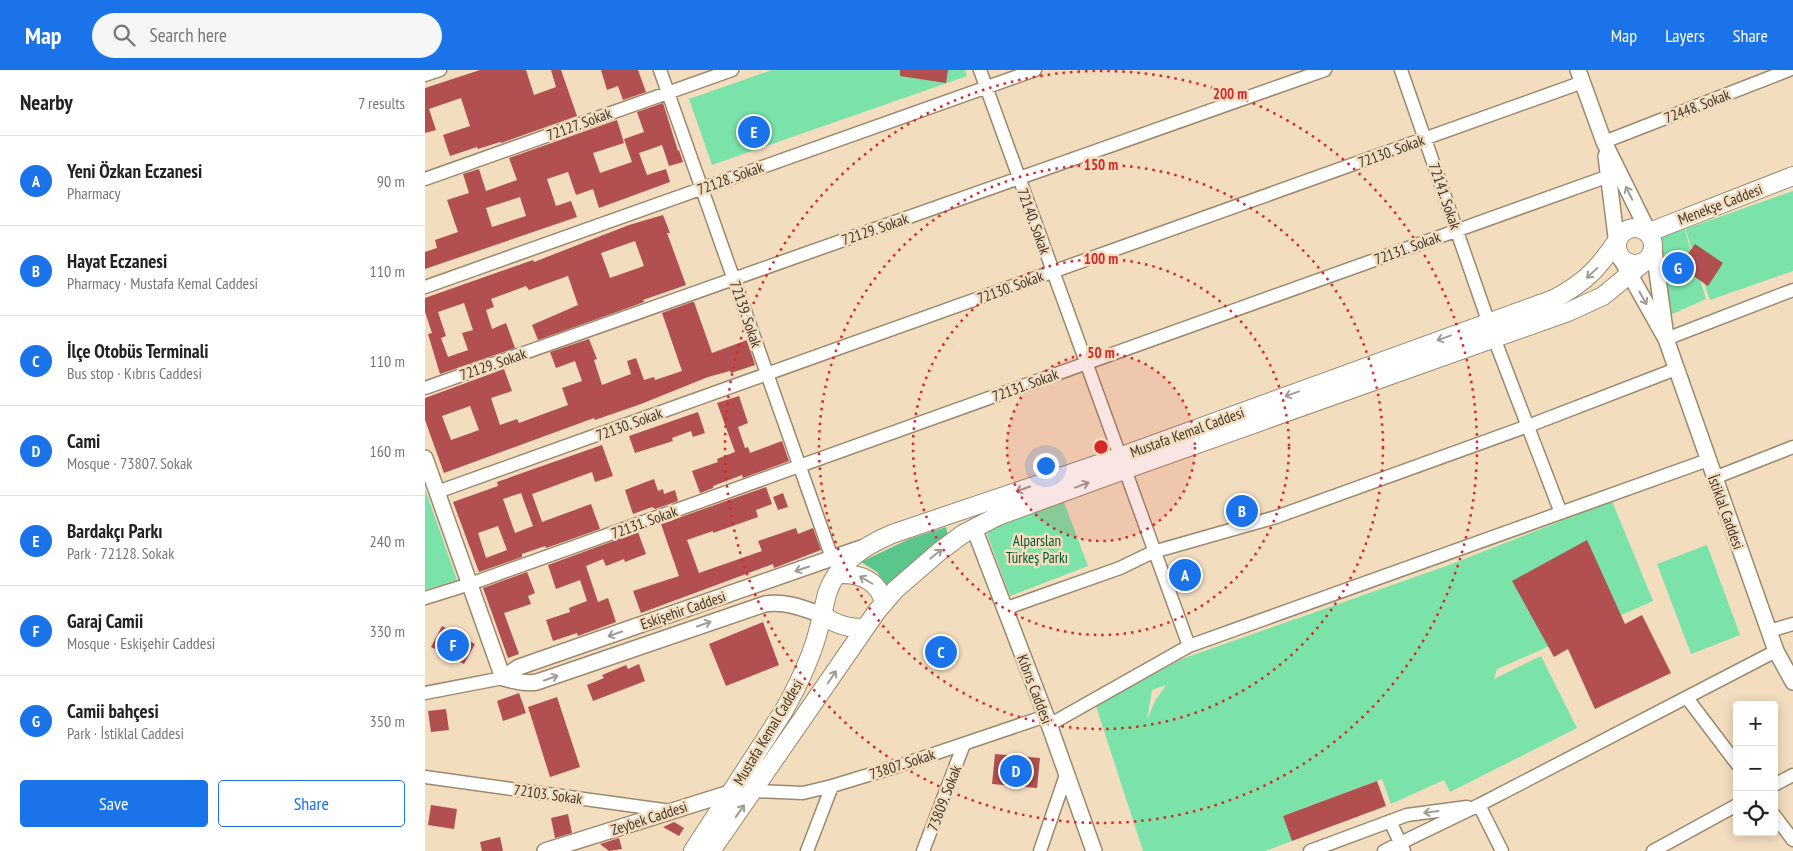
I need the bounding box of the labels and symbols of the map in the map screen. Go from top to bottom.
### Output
text: 200 m [1213,84,1247,103]
street label: 72448. Sokak [1661,85,1733,127]
street label: 72127. Sokak [544,103,614,145]
pin: E [738,113,770,151]
street label: 72130. Sokak [1355,130,1427,172]
text: 150 m [1084,155,1118,174]
street label: 72128. Sokak [694,157,766,199]
street label: 72141. Sokak [1425,160,1465,232]
street label: Menekşe Caddesi [1675,179,1765,229]
street label: 72140. Sokak [1013,185,1055,257]
one-way arrow [1624,186,1634,201]
street label: 72129. Sokak [839,209,911,249]
street label: 72131. Sokak [1371,227,1443,269]
text: 100 m [1084,249,1118,268]
pin: G [1662,249,1694,287]
street label: 72130. Sokak [974,266,1046,308]
one-way arrow [1585,267,1598,279]
street label: 72139. Sokak [726,278,766,350]
one-way arrow [1639,290,1648,305]
one-way arrow [1437,334,1453,343]
text: 50 m [1087,343,1115,362]
street label: 72129. Sokak [457,344,529,384]
street label: 72131. Sokak [989,364,1061,406]
one-way arrow [1284,390,1300,399]
street label: 72130. Sokak [593,403,665,445]
street label: Mustafa Kemal Caddesi [1127,403,1247,461]
centre of rings [1092,438,1110,456]
your location [1033,453,1059,479]
street label: İstiklal Caddesi [1704,472,1748,552]
one-way arrow [1074,480,1089,489]
one-way arrow [1016,485,1031,494]
pin: B [1226,492,1258,530]
street label: 72131. Sokak [608,501,680,543]
park label: Alparslan Türkeş Parkı [1006,531,1068,567]
one-way arrow [929,549,943,559]
pin: A [1169,556,1201,594]
one-way arrow [795,565,810,574]
one-way arrow [859,575,874,585]
street label: Eskişehir Caddesi [638,586,728,634]
one-way arrow [696,619,711,628]
pin: F [437,626,469,664]
one-way arrow [608,630,624,639]
pin: C [925,633,957,671]
street label: Kıbrıs Caddesi [1013,652,1057,726]
one-way arrow [827,671,837,685]
one-way arrow [542,673,558,682]
street label: Mustafa Kemal Caddesi [729,676,807,788]
street label: 73807. Sokak [867,744,937,784]
pin: D [1000,752,1032,790]
street label: 73809. Sokak [923,762,965,834]
street label: 72103. Sokak [512,780,584,808]
street label: Zeybek Caddesi [608,797,690,839]
one-way arrow [735,804,745,818]
one-way arrow [1423,807,1439,817]

